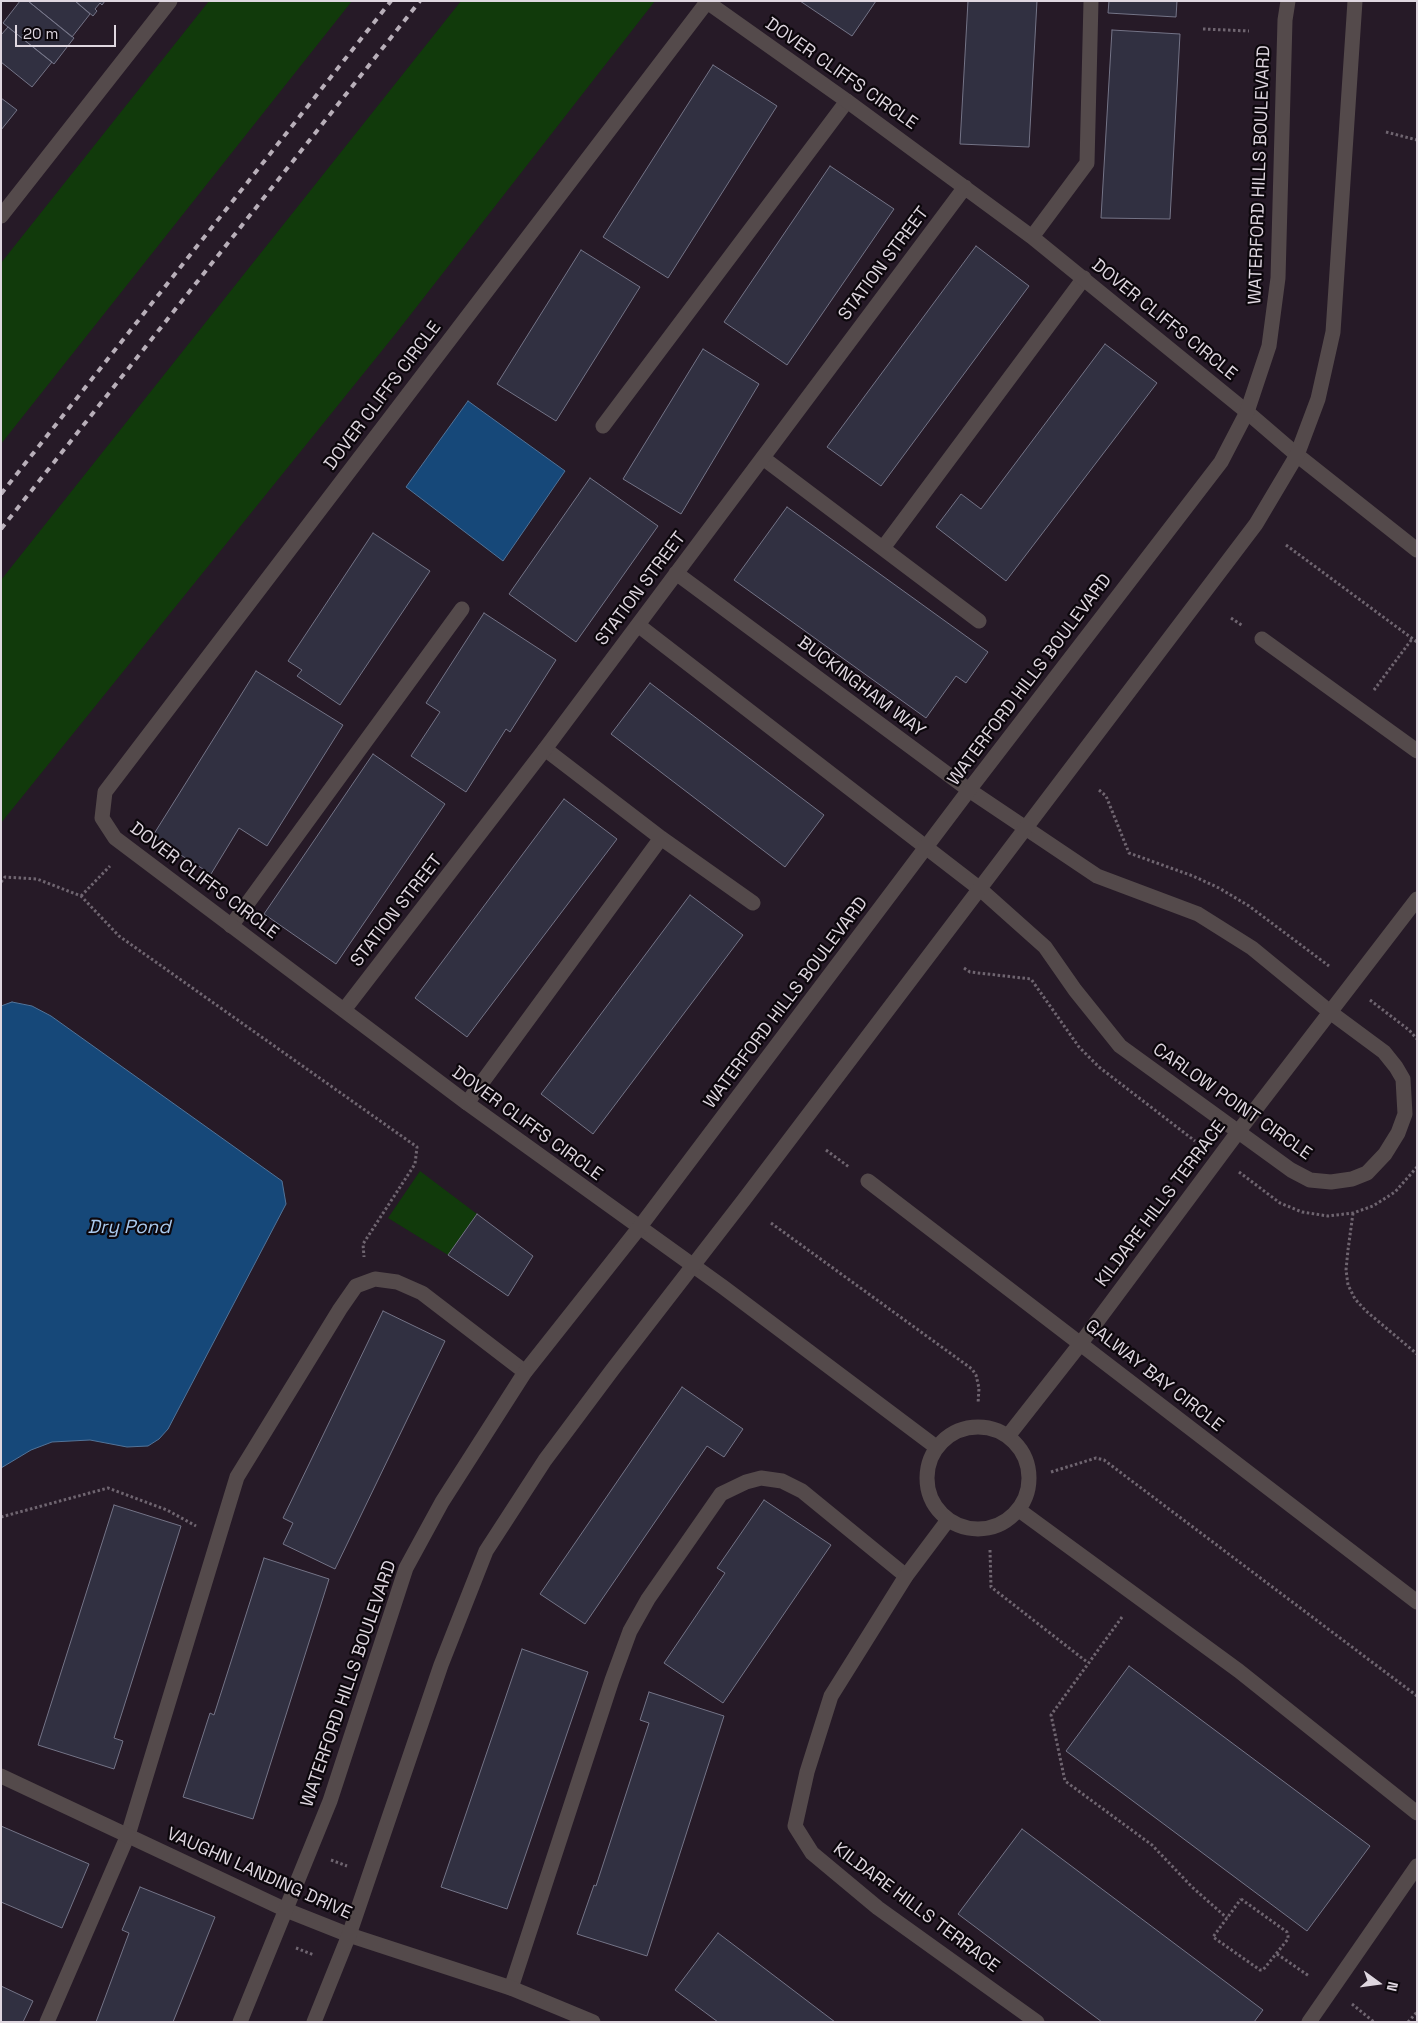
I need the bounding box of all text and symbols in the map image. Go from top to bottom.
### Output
street label: DOVER CLIFFS CIRCLE [761,13,921,135]
scale bar [18,15,119,47]
text: 20 m [23,24,58,43]
street label: WATERFORD HILLS BOULEVARD [1245,45,1275,305]
street label: STATION STREET [834,203,934,325]
street label: DOVER CLIFFS CIRCLE [1087,255,1241,385]
street label: DOVER CLIFFS CIRCLE [320,317,446,475]
street label: STATION STREET [591,528,691,650]
street label: WATERFORD HILLS BOULEVARD [943,570,1117,790]
street label: BUCKINGHAM WAY [793,632,929,742]
street label: DOVER CLIFFS CIRCLE [125,818,283,944]
street label: STATION STREET [346,851,448,971]
street label: WATERFORD HILLS BOULEVARD [699,893,873,1113]
street label: CARLOW POINT CIRCLE [1148,1039,1316,1165]
street label: DOVER CLIFFS CIRCLE [448,1062,606,1186]
street label: KILDARE HILLS TERRACE [1092,1117,1230,1291]
water label: Dry Pond [87,1217,171,1239]
street label: GALWAY BAY CIRCLE [1081,1315,1227,1437]
street label: WATERFORD HILLS BOULEVARD [297,1558,401,1810]
street label: VAUGHN LANDING DRIVE [163,1823,355,1925]
street label: KILDARE HILLS TERRACE [829,1839,1003,1977]
north arrow [1353,1958,1403,2008]
text: N [1383,1980,1402,1993]

